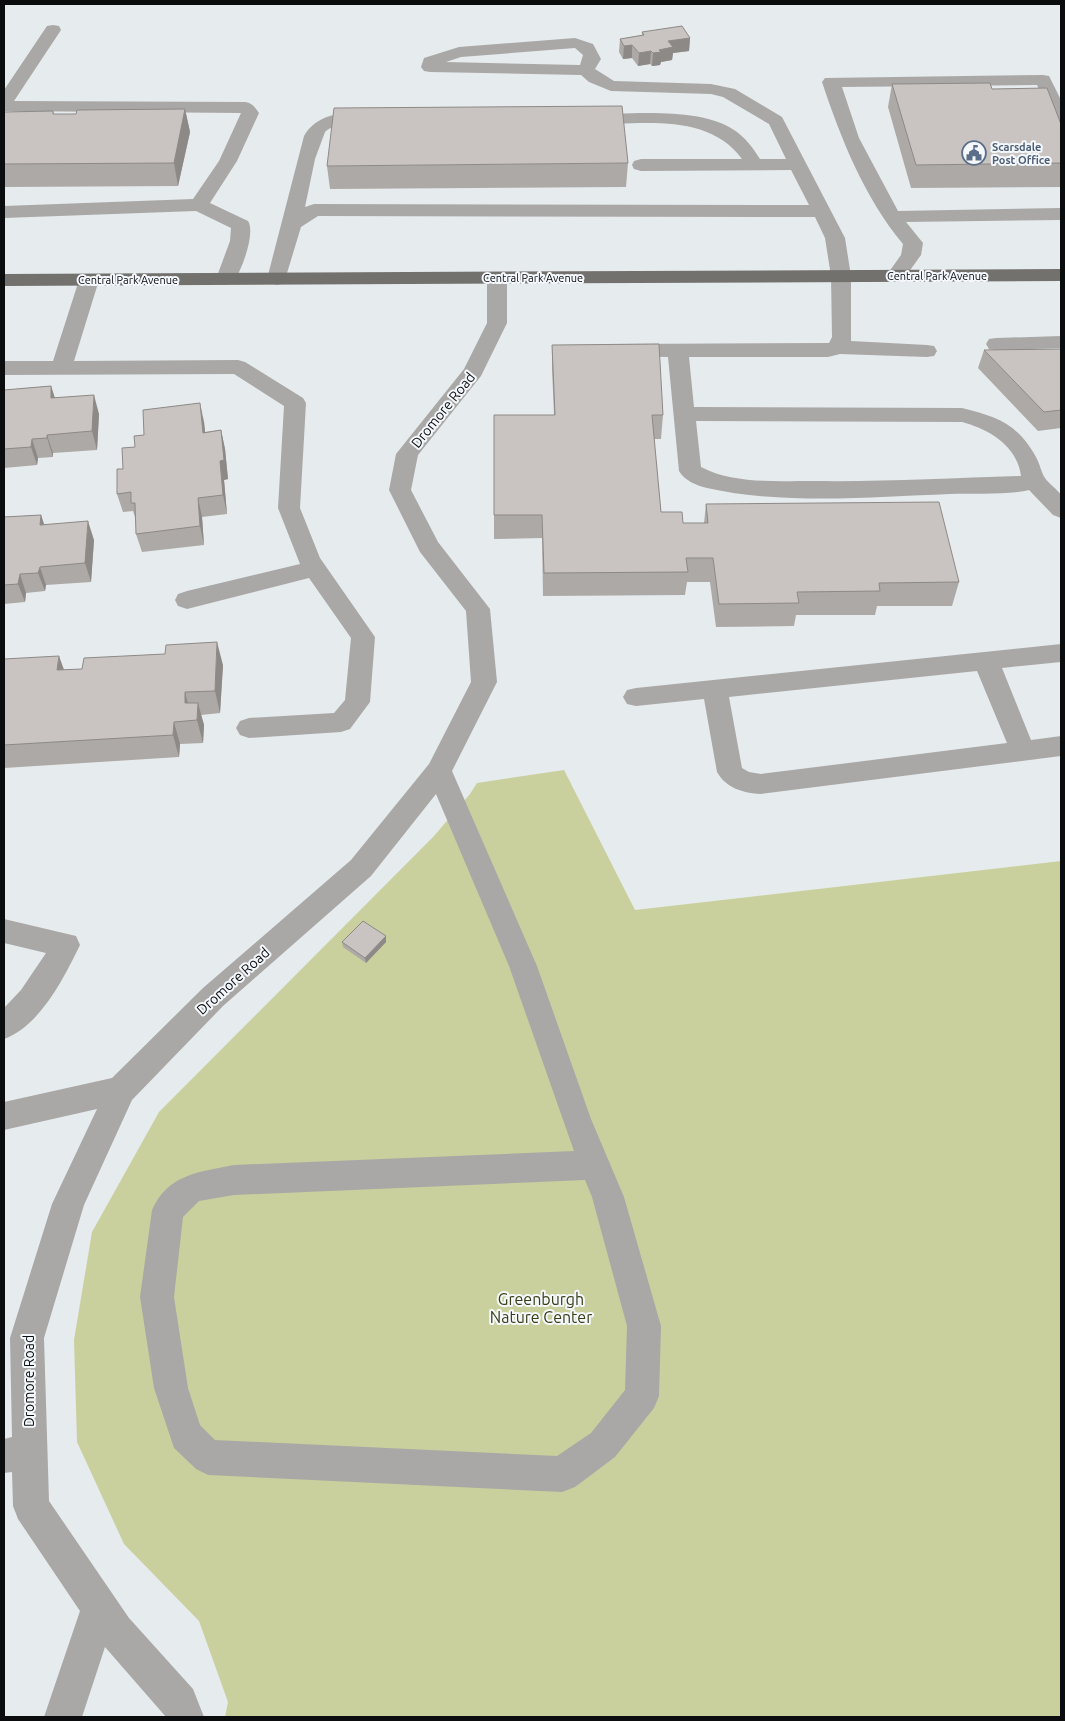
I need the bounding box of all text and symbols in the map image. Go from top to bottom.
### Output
public building icon: Scarsdale Post Office [961,140,987,166]
place label: Scarsdale Post Office [992,141,1050,166]
street label: Central Park Avenue [887,270,987,282]
street label: Central Park Avenue [483,272,583,284]
street label: Central Park Avenue [78,274,178,286]
street label: Dromore Road [408,369,478,451]
street label: Dromore Road [193,944,273,1018]
park label: Greenburgh Nature Center [490,1290,592,1326]
street label: Dromore Road [21,1335,37,1427]

